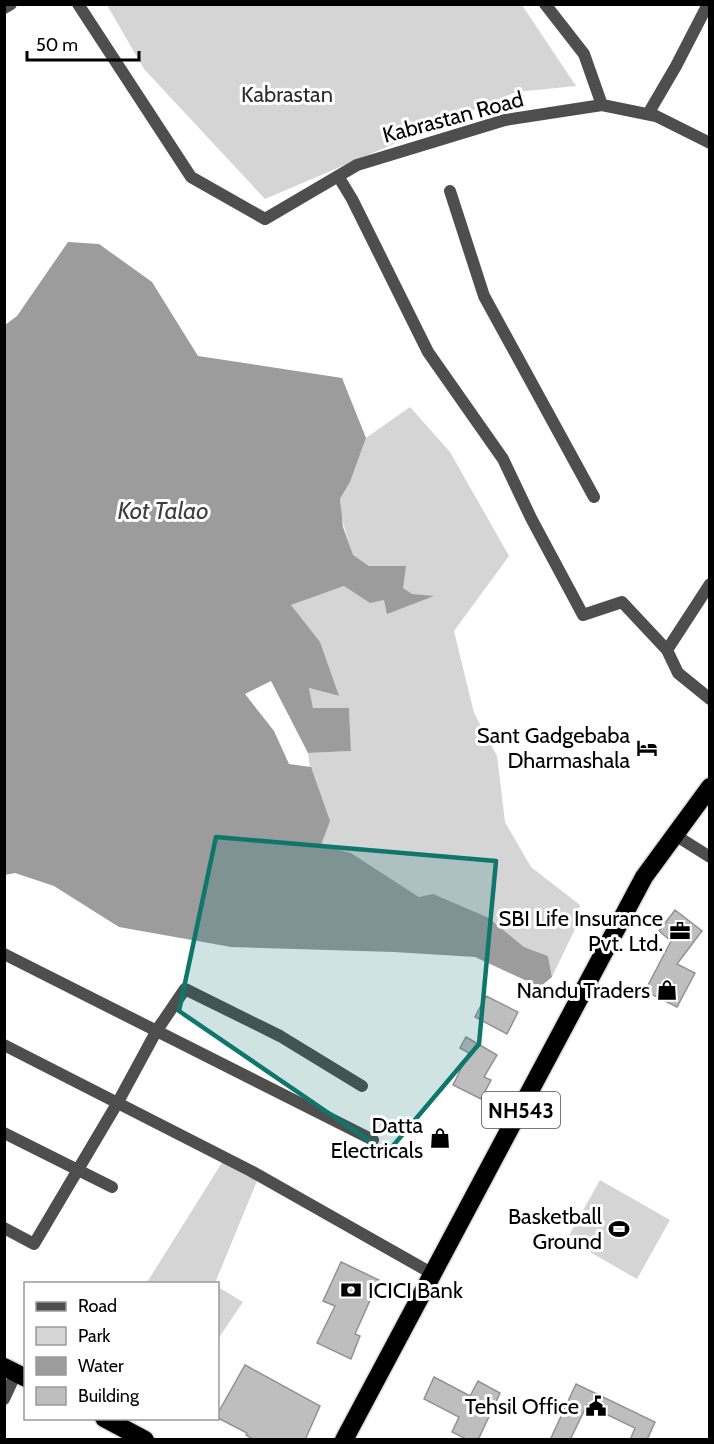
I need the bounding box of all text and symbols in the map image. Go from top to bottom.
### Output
scale bar [27,24,140,62]
text: 50 m [36,34,78,56]
park label: Kabrastan [241,81,333,108]
street label: Kabrastan Road [380,85,526,149]
water label: Kot Talao [117,496,209,525]
place label: Sant Gadgebaba Dharmashala [477,722,630,774]
hotel icon: Sant Gadgebaba Dharmashala [635,736,659,760]
place label: SBI Life Insurance Pvt. Ltd. [498,905,663,957]
office icon: SBI Life Insurance Pvt. Ltd. [668,919,692,943]
place label: Nandu Traders [517,977,650,1004]
shop icon: Nandu Traders [655,978,679,1002]
road number: NH543 [482,1092,560,1128]
place label: Datta Electricals [331,1112,423,1164]
shop icon: Datta Electricals [428,1126,452,1150]
place label: Basketball Ground [508,1203,603,1255]
sports icon: Basketball Ground [607,1217,631,1241]
place label: ICICI Bank [368,1277,463,1304]
bank icon: ICICI Bank [339,1278,363,1302]
legend [24,1282,219,1420]
text: Road [78,1295,117,1317]
text: Park [78,1325,111,1347]
text: Water [78,1355,124,1377]
text: Building [78,1385,140,1407]
place label: Tehsil Office [465,1393,579,1420]
public building icon: Tehsil Office [584,1394,608,1418]

